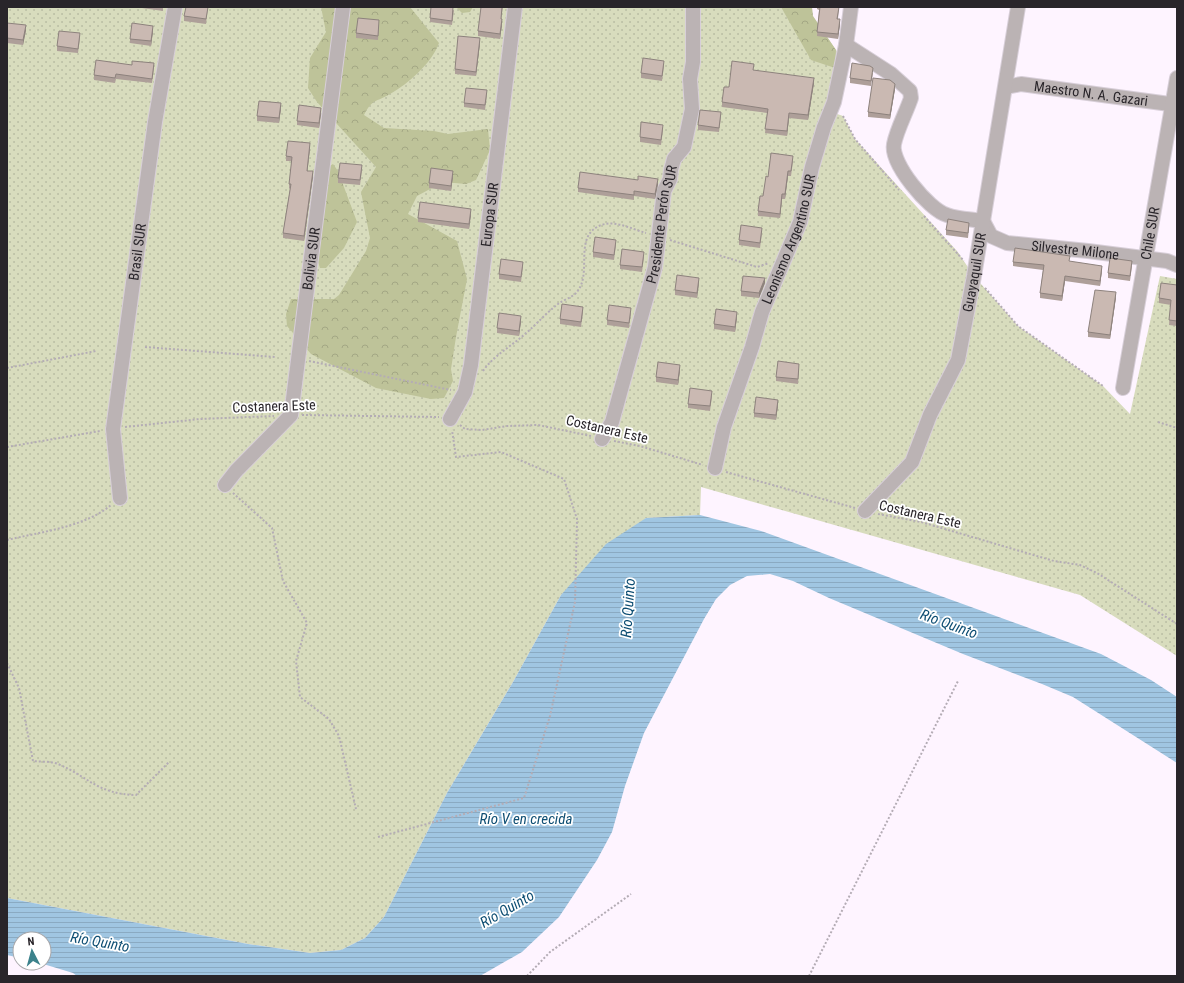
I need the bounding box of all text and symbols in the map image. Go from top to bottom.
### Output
street label: Maestro N. A. Gazari [1033,78,1149,109]
street label: Presidente Perón SUR [643,163,680,285]
street label: Leonismo Argentino SUR [758,172,818,306]
street label: Europa SUR [478,181,501,248]
street label: Chile SUR [1137,205,1163,261]
street label: Brasil SUR [125,222,149,281]
street label: Bolivia SUR [299,226,323,291]
street label: Guayaquil SUR [959,231,989,313]
street label: Silvestre Milone [1031,237,1120,263]
street label: Costanera Este [232,397,316,415]
street label: Costanera Este [565,412,650,446]
street label: Costanera Este [878,497,963,531]
water label: Río Quinto [617,578,639,638]
water label: Río Quinto [918,605,980,643]
water label: Río V en crecida [480,810,572,828]
water label: Río Quinto [477,886,537,932]
water label: Río Quinto [69,928,131,956]
north arrow [12,931,52,971]
text: N [27,935,35,948]

